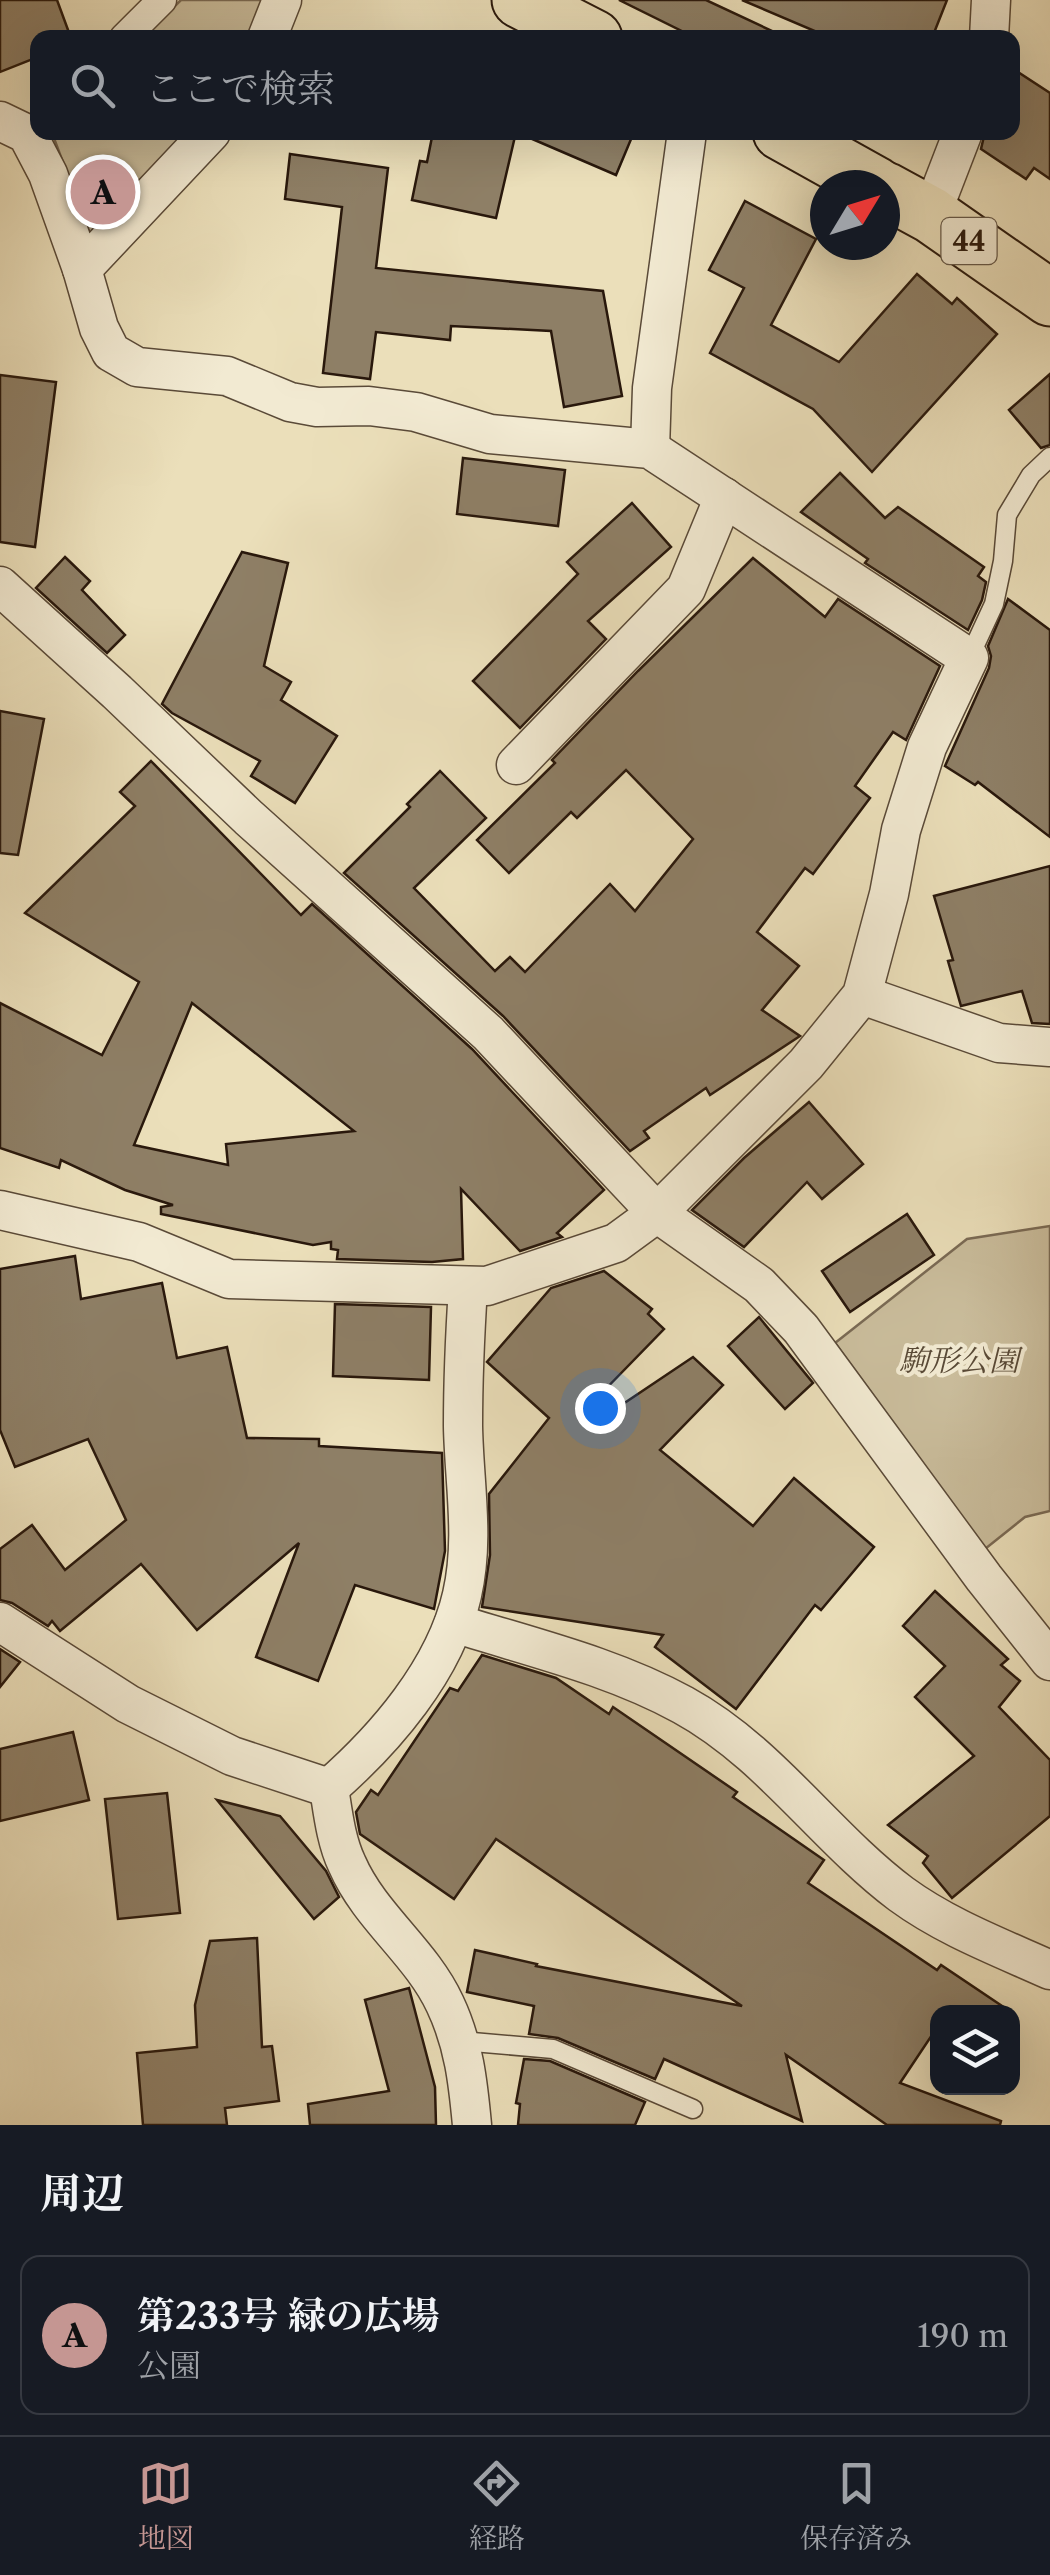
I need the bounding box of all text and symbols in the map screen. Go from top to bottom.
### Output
search box [30,30,1020,140]
icon: search [65,58,120,113]
text: ここで検索 [145,65,335,112]
pin: A [70,154,136,230]
north arrow [810,170,900,260]
road number: 44 [942,218,996,264]
park label: 駒形公園 [899,1342,1024,1379]
your location [575,1383,626,1434]
map controls [930,2005,1020,2095]
button: layers [930,2005,1020,2095]
text: 周辺 [40,2167,124,2219]
text: 第233号 緑の広場 [137,2292,440,2339]
text: A [62,2316,87,2355]
text: 190 m [917,2316,1008,2355]
text: 公園 [137,2346,201,2385]
tab: 地図 [138,2456,194,2556]
tab: 経路 [469,2456,525,2556]
tab: 保存済み [800,2456,912,2556]

